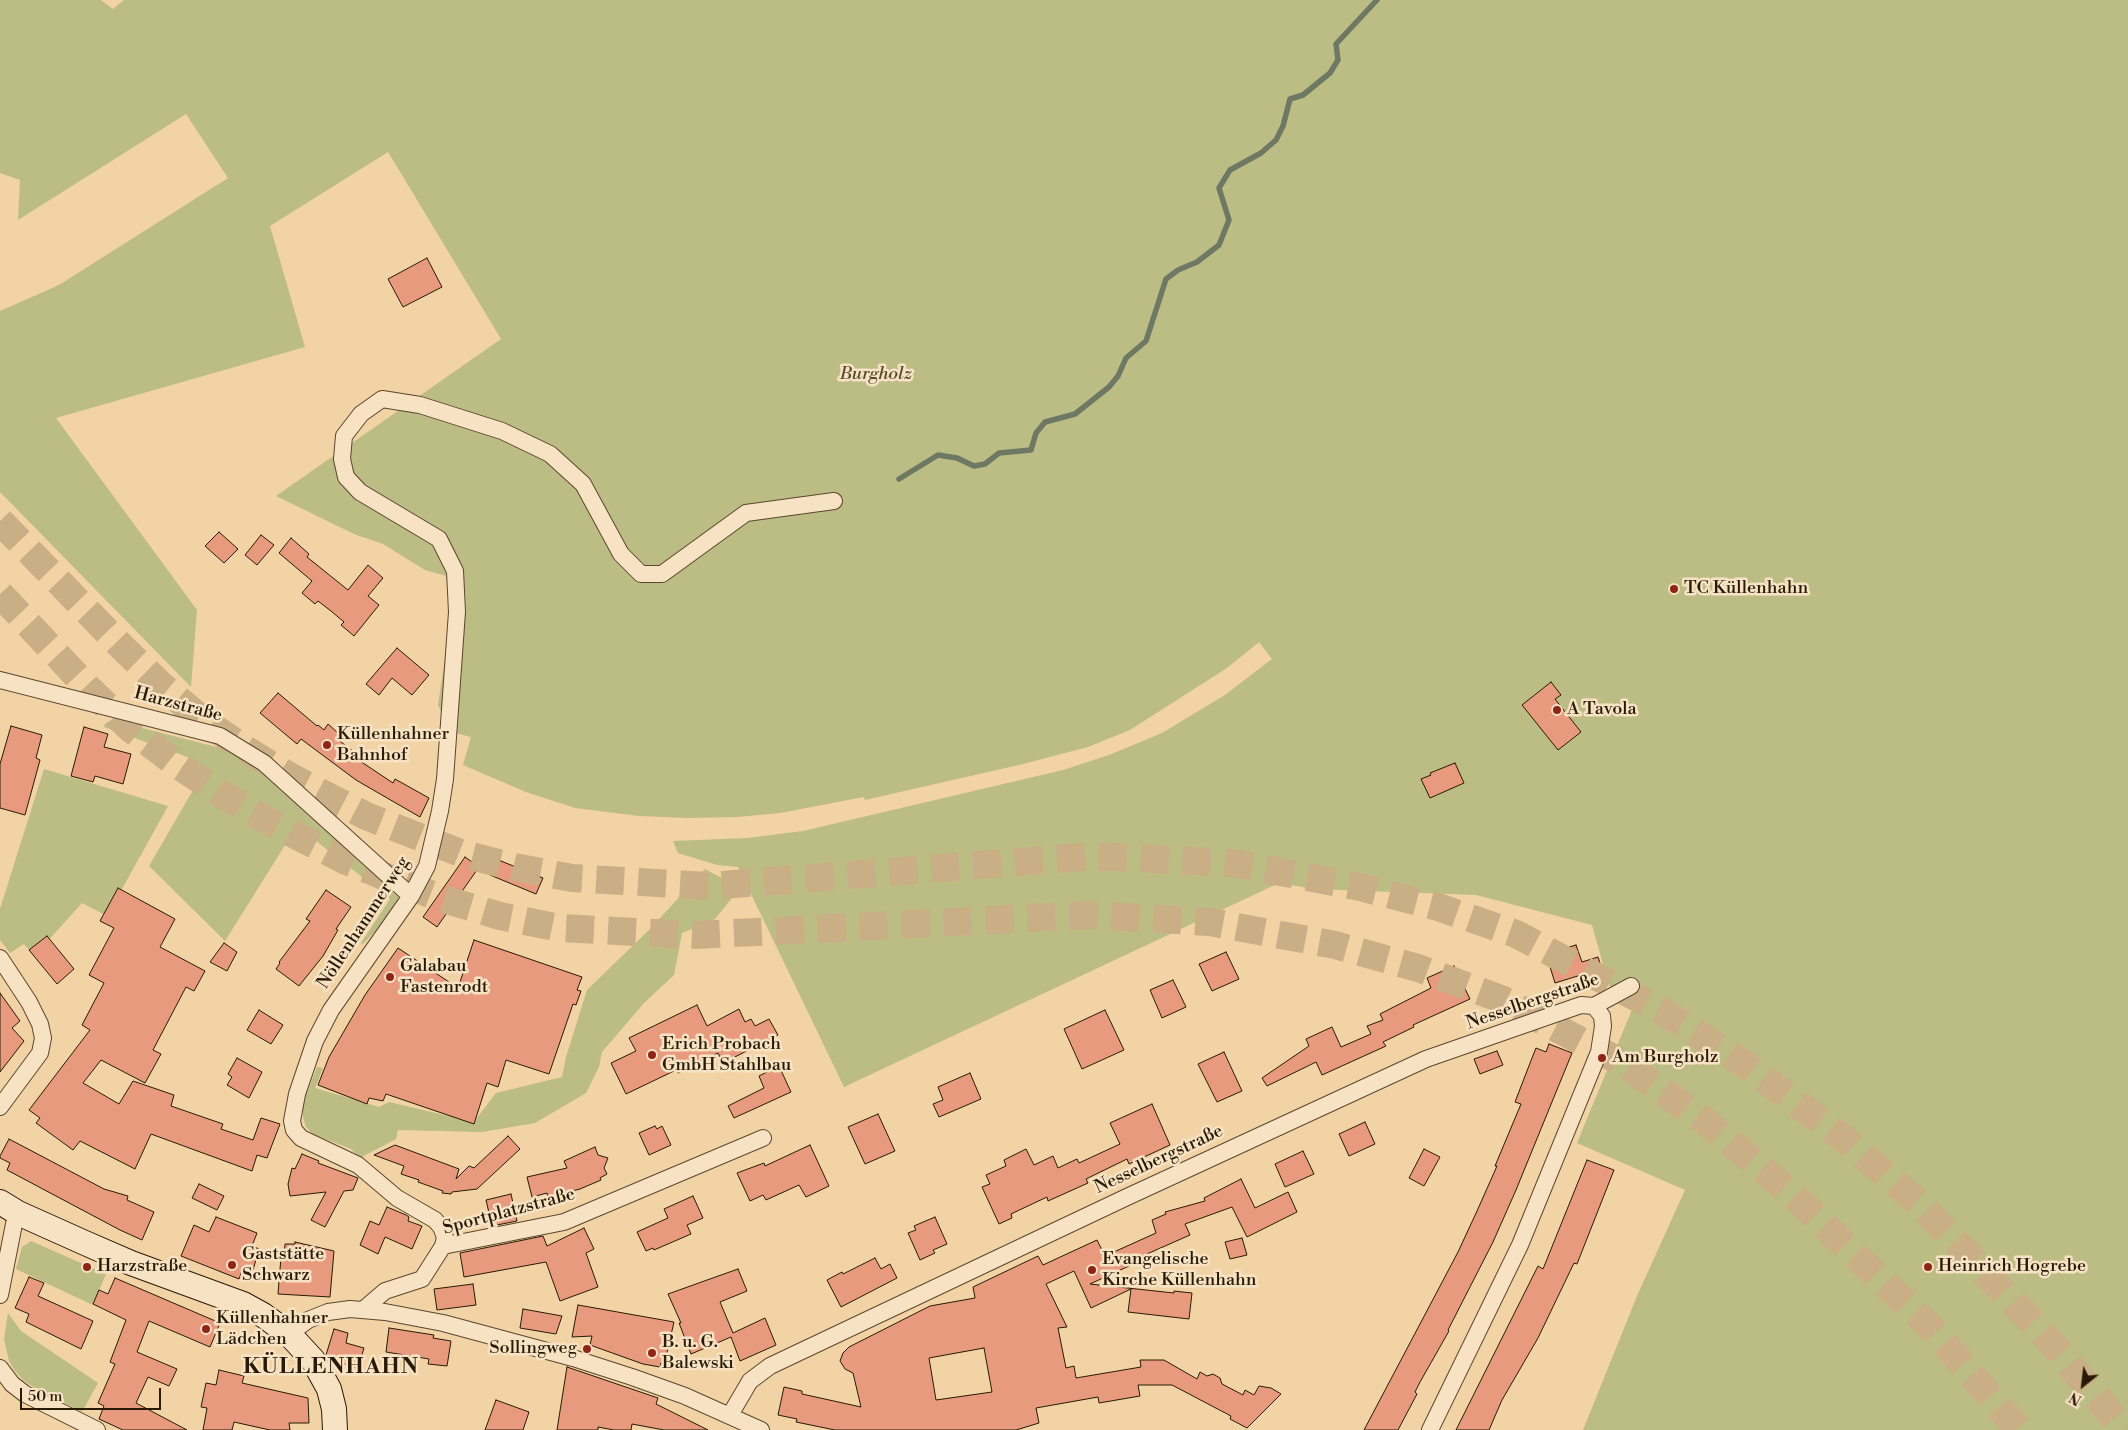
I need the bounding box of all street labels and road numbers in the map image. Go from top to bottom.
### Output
street label: Harzstraße [132,683,224,727]
street label: Nöllenhammerweg [313,853,415,993]
street label: Nesselbergstraße [1464,969,1602,1035]
street label: Nesselbergstraße [1091,1121,1227,1199]
street label: Sportplatzstraße [441,1184,577,1240]

